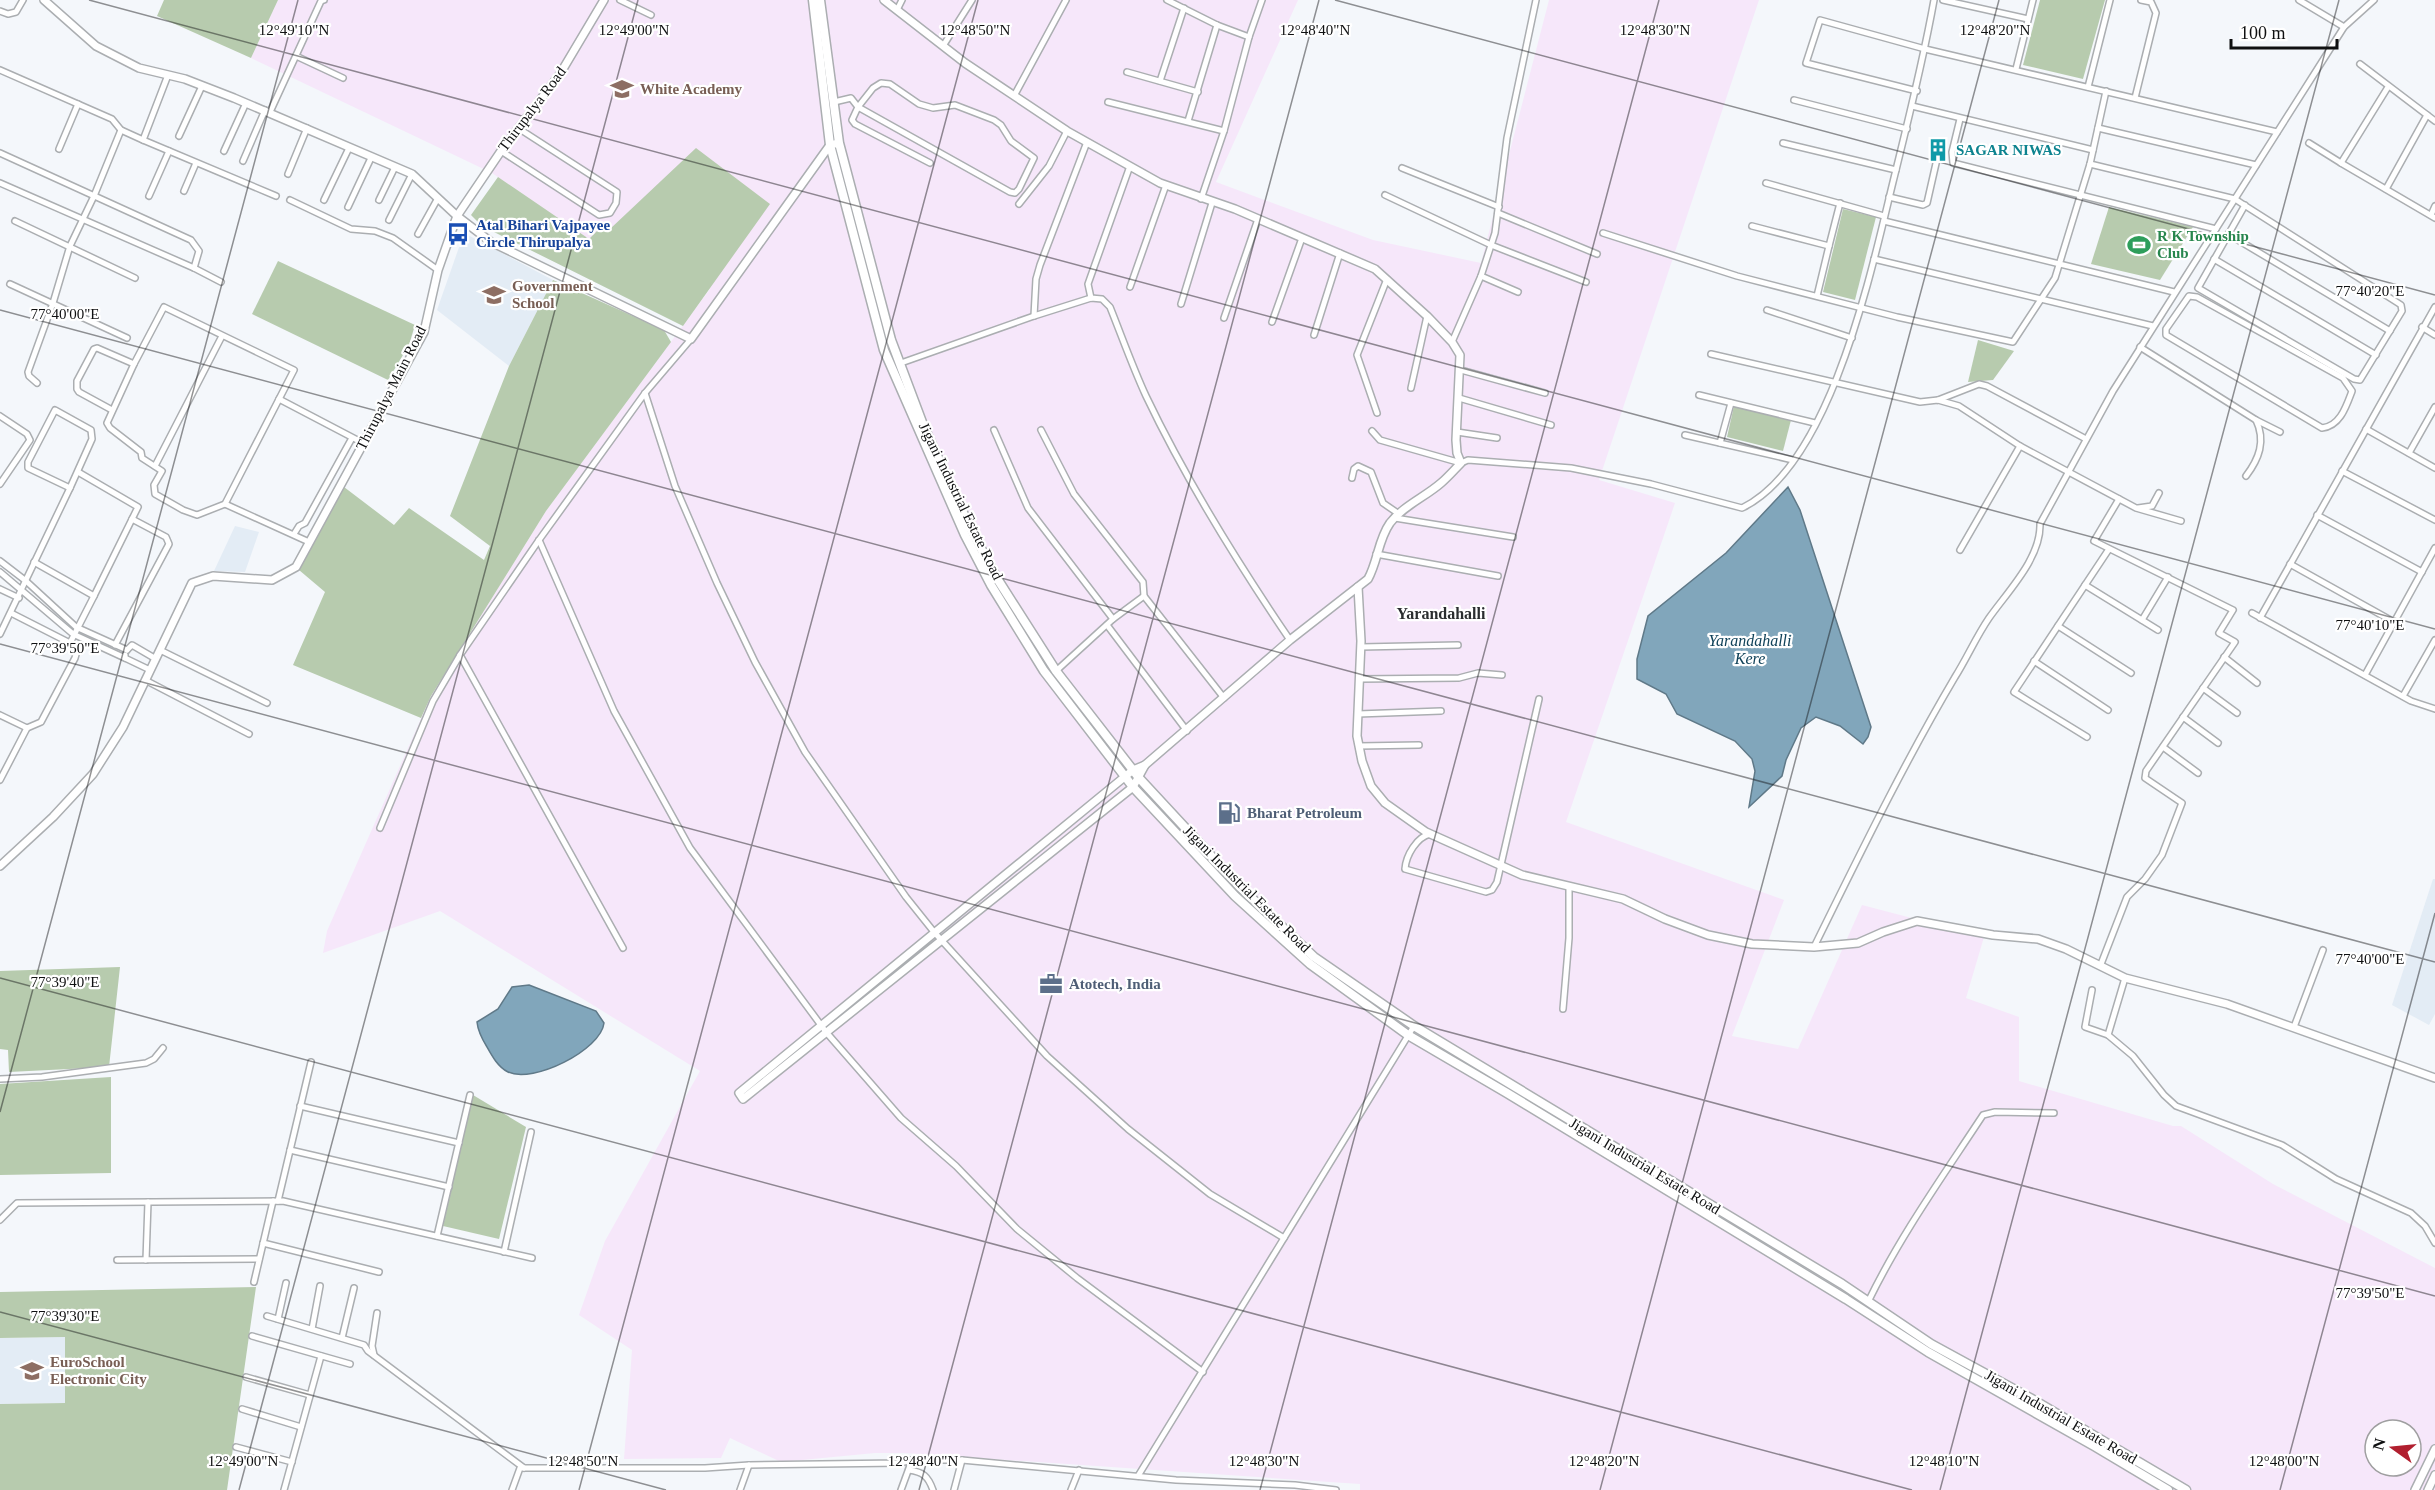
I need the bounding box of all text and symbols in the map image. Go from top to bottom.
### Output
scale bar [2231,12,2338,50]
text: 12°49'10"N [259,22,329,38]
text: 12°49'00"N [599,22,669,38]
text: 12°48'50"N [940,22,1010,38]
text: 12°48'40"N [1280,22,1350,38]
text: 12°48'30"N [1620,22,1690,38]
text: 12°48'20"N [1960,22,2030,38]
text: 100 m [2240,23,2286,43]
street label: Thirupalya Road [495,63,569,154]
school or university icon: White Academy [609,76,635,102]
place label: White Academy [640,81,743,97]
building icon: SAGAR NIWAS [1925,137,1951,163]
place label: SAGAR NIWAS [1956,142,2061,158]
place label: Atal Bihari Vajpayee Circle Thirupalya [476,217,611,250]
bus stop icon: Atal Bihari Vajpayee Circle Thirupalya [445,221,471,247]
place label: R K Township Club [2157,228,2249,261]
sports icon: R K Township Club [2126,232,2152,258]
place label: Government School [512,278,593,311]
school or university icon: Government School [481,282,507,308]
text: 77°40'20"E [2336,283,2405,299]
text: 77°40'00"E [31,306,100,322]
street label: Thirupalya Main Road [353,323,429,453]
street label: Jigani Industrial Estate Road [916,420,1006,583]
district label: Yarandahalli [1397,605,1486,622]
text: 77°40'10"E [2336,617,2405,633]
water label: Yarandahalli Kere [1709,632,1792,667]
text: 77°39'50"E [31,640,100,656]
fuel station icon: Bharat Petroleum [1216,800,1242,826]
place label: Bharat Petroleum [1247,805,1363,821]
street label: Jigani Industrial Estate Road [1180,822,1314,956]
text: 77°40'00"E [2336,951,2405,967]
office icon: Atotech, India [1038,971,1064,997]
text: 77°39'40"E [31,974,100,990]
place label: Atotech, India [1069,976,1161,992]
street label: Jigani Industrial Estate Road [1567,1115,1724,1218]
text: 77°39'50"E [2336,1285,2405,1301]
text: 77°39'30"E [31,1308,100,1324]
place label: EuroSchool Electronic City [50,1354,147,1387]
school or university icon: EuroSchool Electronic City [19,1358,45,1384]
street label: Jigani Industrial Estate Road [1982,1367,2140,1467]
north arrow [2363,1418,2423,1478]
text: N [2369,1436,2389,1452]
text: 12°49'00"N [208,1453,278,1469]
text: 12°48'50"N [548,1453,618,1469]
text: 12°48'40"N [888,1453,958,1469]
text: 12°48'30"N [1229,1453,1299,1469]
text: 12°48'20"N [1569,1453,1639,1469]
text: 12°48'10"N [1909,1453,1979,1469]
text: 12°48'00"N [2249,1453,2319,1469]

